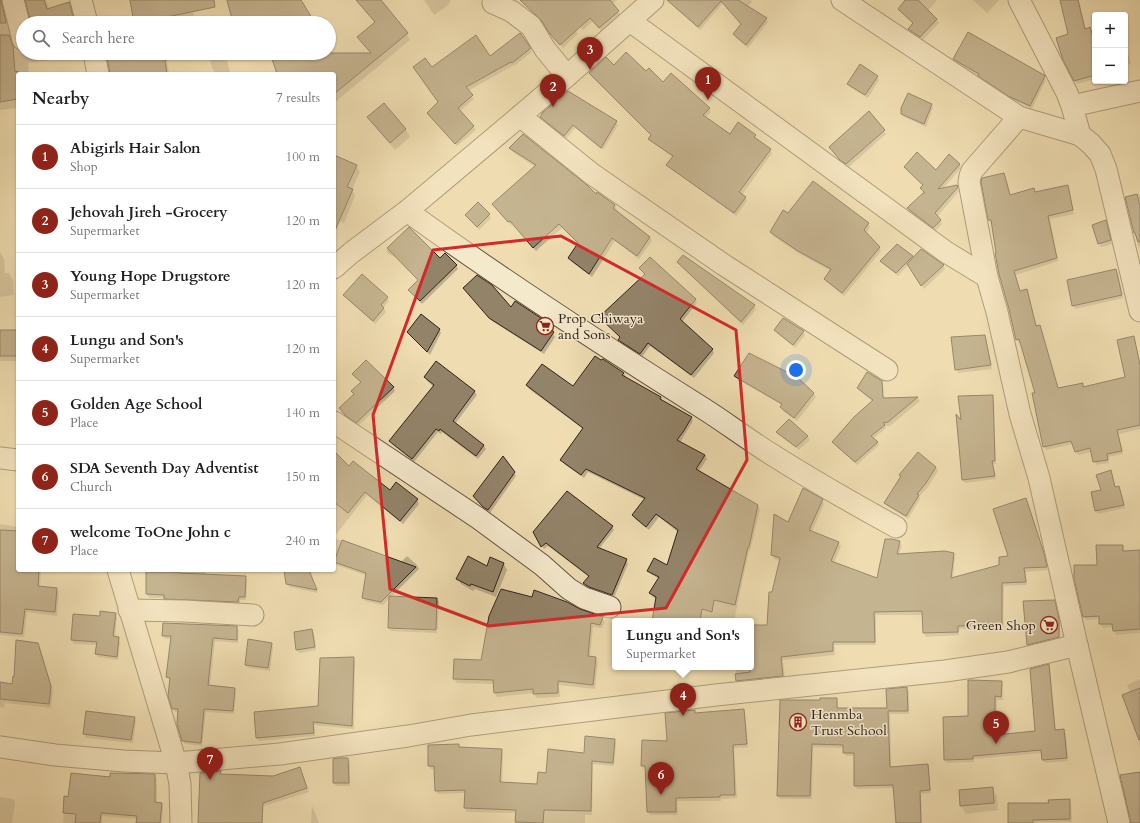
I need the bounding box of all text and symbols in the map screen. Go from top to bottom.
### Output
map controls [1092,12,1128,84]
button: + [1092,12,1128,48]
search box [16,16,336,60]
icon: search [30,27,52,49]
text: Search here [62,28,135,48]
pin: 3 [577,37,603,70]
button: − [1092,48,1128,84]
pin: 1 [695,67,721,100]
pin: 2 [540,74,566,107]
text: Nearby [32,87,89,110]
text: 7 results [276,89,320,107]
text: Abigirls Hair Salon [70,138,201,158]
text: 1 [42,148,48,166]
text: 100 m [286,148,320,166]
text: Shop [70,158,98,176]
text: Jehovah Jireh -Grocery [70,202,228,222]
text: 2 [42,212,48,230]
text: 120 m [286,212,320,230]
text: Supermarket [70,222,140,240]
text: Young Hope Drugstore [70,266,231,286]
text: 3 [42,276,48,294]
text: 120 m [286,276,320,294]
text: Supermarket [70,286,140,304]
place label: Prop Chiwaya and Sons [558,309,643,344]
supermarket icon: Prop Chiwaya and Sons [535,316,555,336]
text: Lungu and Son's [70,330,184,350]
text: 4 [42,340,48,358]
text: 120 m [286,340,320,358]
text: Supermarket [70,350,140,368]
your location [786,360,806,380]
text: Golden Age School [70,394,202,414]
text: 5 [42,404,48,422]
text: 140 m [286,404,320,422]
text: Place [70,414,98,432]
text: SDA Seventh Day Adventist [70,458,259,478]
text: 6 [42,468,48,486]
text: 150 m [286,468,320,486]
text: Church [70,478,112,496]
text: welcome ToOne John c [70,522,231,542]
text: 7 [42,532,48,550]
text: 240 m [286,532,320,550]
text: Place [70,542,98,560]
supermarket icon: Green Shop [1039,615,1059,635]
place label: Green Shop [966,616,1036,635]
popup [612,618,754,670]
text: Lungu and Son's [626,625,740,645]
text: Supermarket [626,645,696,663]
pin: 4 [670,683,696,716]
place label: Henmba Trust School [811,705,887,740]
pin: 5 [983,711,1009,744]
building icon: Henmba Trust School [788,712,808,732]
pin: 7 [197,747,223,780]
pin: 6 [648,762,674,795]

